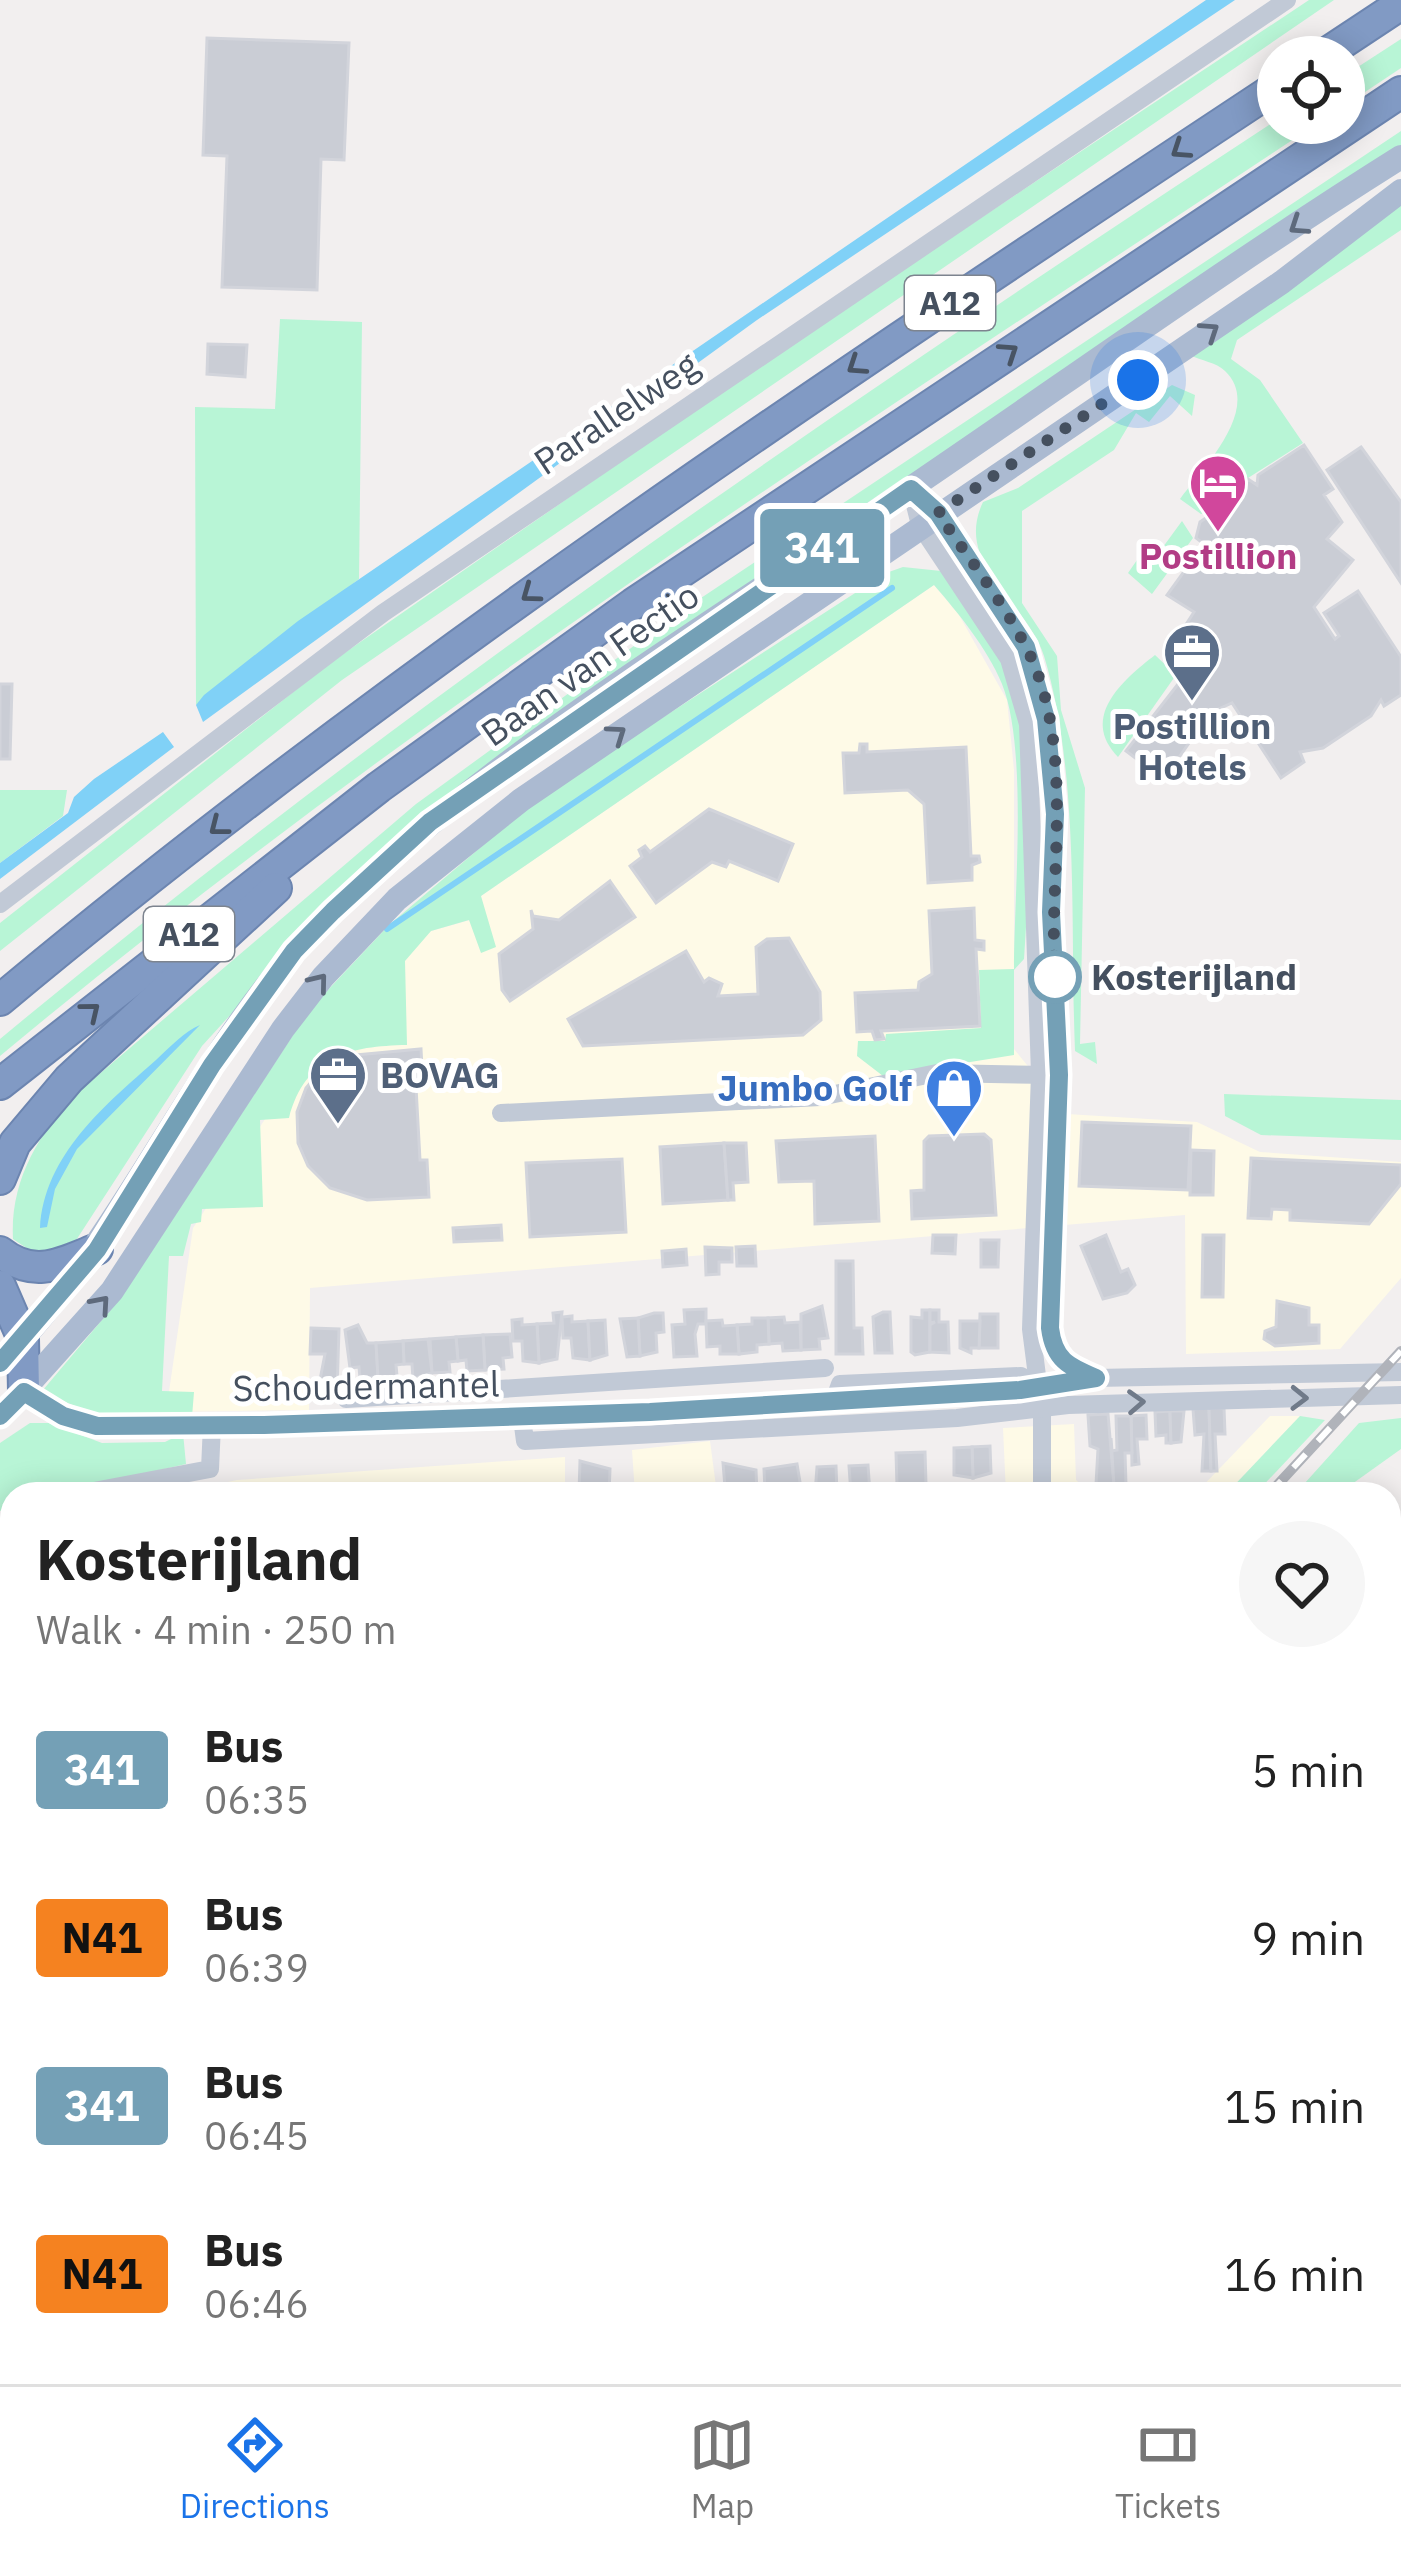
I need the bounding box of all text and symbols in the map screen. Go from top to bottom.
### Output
map controls [1257,36,1365,144]
button: locate [1257,36,1365,144]
one-way arrow [1172,136,1194,158]
one-way arrow [1289,211,1311,233]
road number: A12 [905,276,995,330]
one-way arrow [1197,323,1219,345]
street label: Parallelweg [525,341,707,485]
one-way arrow [996,344,1018,366]
your location [1108,350,1168,410]
one-way arrow [847,352,869,374]
hotel icon: Postillion [1187,452,1249,534]
line badge: 341 [753,509,891,587]
text: 341 [784,520,860,575]
place label: Postillion [1139,532,1297,579]
street label: Baan van Fectio [472,571,708,756]
one-way arrow [522,580,544,602]
office icon: Postillion Hotels [1161,621,1223,703]
place label: Postillion Hotels [1113,702,1271,790]
one-way arrow [604,726,626,748]
one-way arrow [209,813,231,834]
road number: A12 [144,907,234,961]
marker: Kosterijland [1030,952,1080,1002]
place label: Kosterijland [1091,953,1297,1000]
one-way arrow [305,974,327,996]
one-way arrow [78,1004,100,1025]
office icon: BOVAG [307,1044,369,1126]
place label: BOVAG [380,1051,500,1098]
shop icon: Jumbo Golf [923,1057,985,1139]
place label: Jumbo Golf [717,1064,912,1111]
one-way arrow [86,1296,108,1318]
street label: Schoudermantel [232,1360,500,1411]
one-way arrow [1290,1385,1309,1411]
one-way arrow [1127,1389,1146,1415]
button: heart [1239,1521,1365,1647]
text: Kosterijland [36,1522,362,1596]
text: Walk · 4 min · 250 m [36,1604,397,1655]
text: Bus [204,1716,284,1774]
text: 5 min [1251,1741,1365,1799]
text: 341 [64,1742,140,1797]
text: 06:35 [204,1774,309,1825]
text: Bus [204,1884,284,1942]
text: 9 min [1251,1909,1365,1967]
text: N41 [62,1910,142,1965]
text: 06:39 [204,1942,309,1993]
text: Bus [204,2052,284,2110]
text: 15 min [1224,2077,1365,2135]
text: 341 [64,2078,140,2133]
text: 06:45 [204,2110,309,2161]
text: Bus [204,2220,284,2278]
text: 16 min [1224,2245,1365,2303]
text: N41 [62,2246,142,2301]
text: 06:46 [204,2278,309,2329]
tab: Directions [180,2412,330,2527]
tab: Map [689,2412,755,2527]
tab: Tickets [1115,2412,1221,2527]

